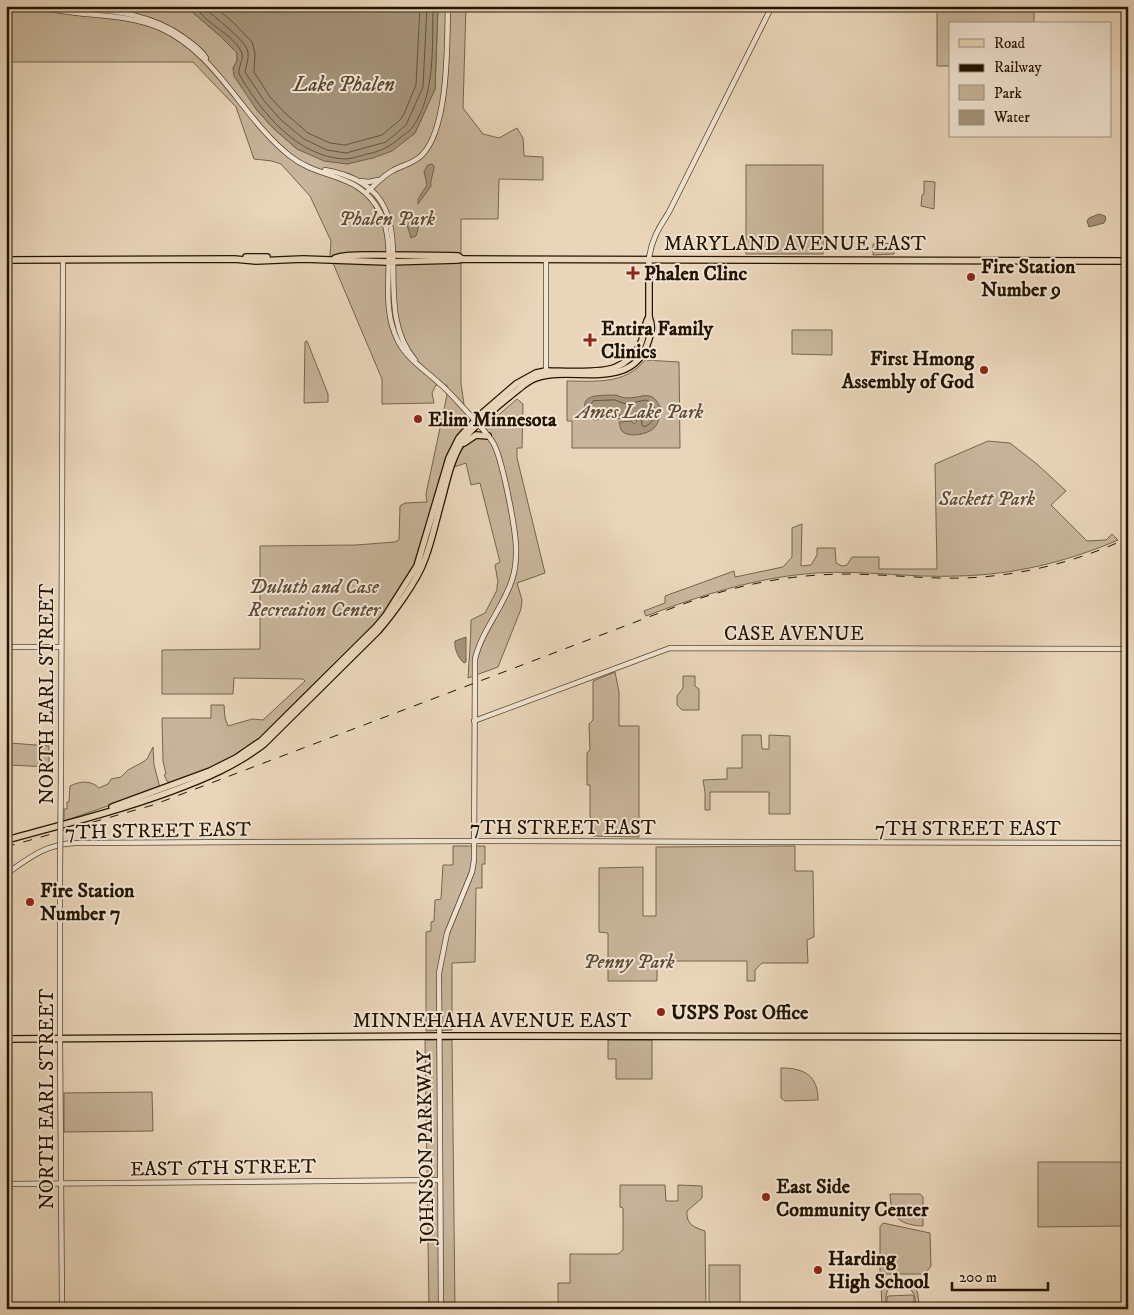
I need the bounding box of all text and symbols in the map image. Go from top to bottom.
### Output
legend [949,22,1112,138]
text: Road [994,34,1026,53]
text: Railway [994,58,1042,77]
water label: Lake Phalen [292,72,395,98]
text: Park [994,84,1023,103]
text: Water [993,108,1030,127]
park label: Phalen Park [339,207,436,232]
street label: MARYLAND AVENUE EAST [664,232,926,257]
place label: Fire Station Number 9 [981,255,1076,303]
place label: Phalen Clinc [644,262,747,287]
marker: Phalen Clinc [626,266,640,280]
marker: Fire Station Number 9 [965,271,977,283]
place label: Entira Family Clinics [601,317,713,365]
marker: Entira Family Clinics [583,333,597,347]
place label: First Hmong Assembly of God [841,347,975,395]
marker: First Hmong Assembly of God [978,364,990,376]
park label: Ames Lake Park [575,400,704,425]
place label: Elim Minnesota [428,408,557,433]
marker: Elim Minnesota [412,413,424,425]
park label: Sackett Park [938,487,1036,512]
park label: Duluth and Case Recreation Center [247,575,382,623]
street label: NORTH EARL STREET [35,583,60,805]
street label: CASE AVENUE [724,622,864,647]
street label: 7TH STREET EAST [470,816,656,841]
street label: 7TH STREET EAST [65,817,251,846]
street label: 7TH STREET EAST [875,817,1061,842]
place label: Fire Station Number 7 [40,879,135,927]
marker: Fire Station Number 7 [24,896,36,908]
park label: Penny Park [583,950,675,975]
street label: NORTH EARL STREET [35,988,60,1210]
place label: USPS Post Office [671,1001,809,1026]
marker: USPS Post Office [655,1006,667,1018]
street label: MINNEHAHA AVENUE EAST [353,1009,631,1034]
street label: JOHNSON PARKWAY [412,1050,441,1246]
street label: EAST 6TH STREET [130,1154,316,1183]
place label: East Side Community Center [776,1175,929,1223]
marker: East Side Community Center [760,1191,772,1203]
place label: Harding High School [828,1247,930,1295]
scale bar [952,1260,1048,1292]
marker: Harding High School [812,1264,824,1276]
text: 200 m [959,1268,997,1287]

